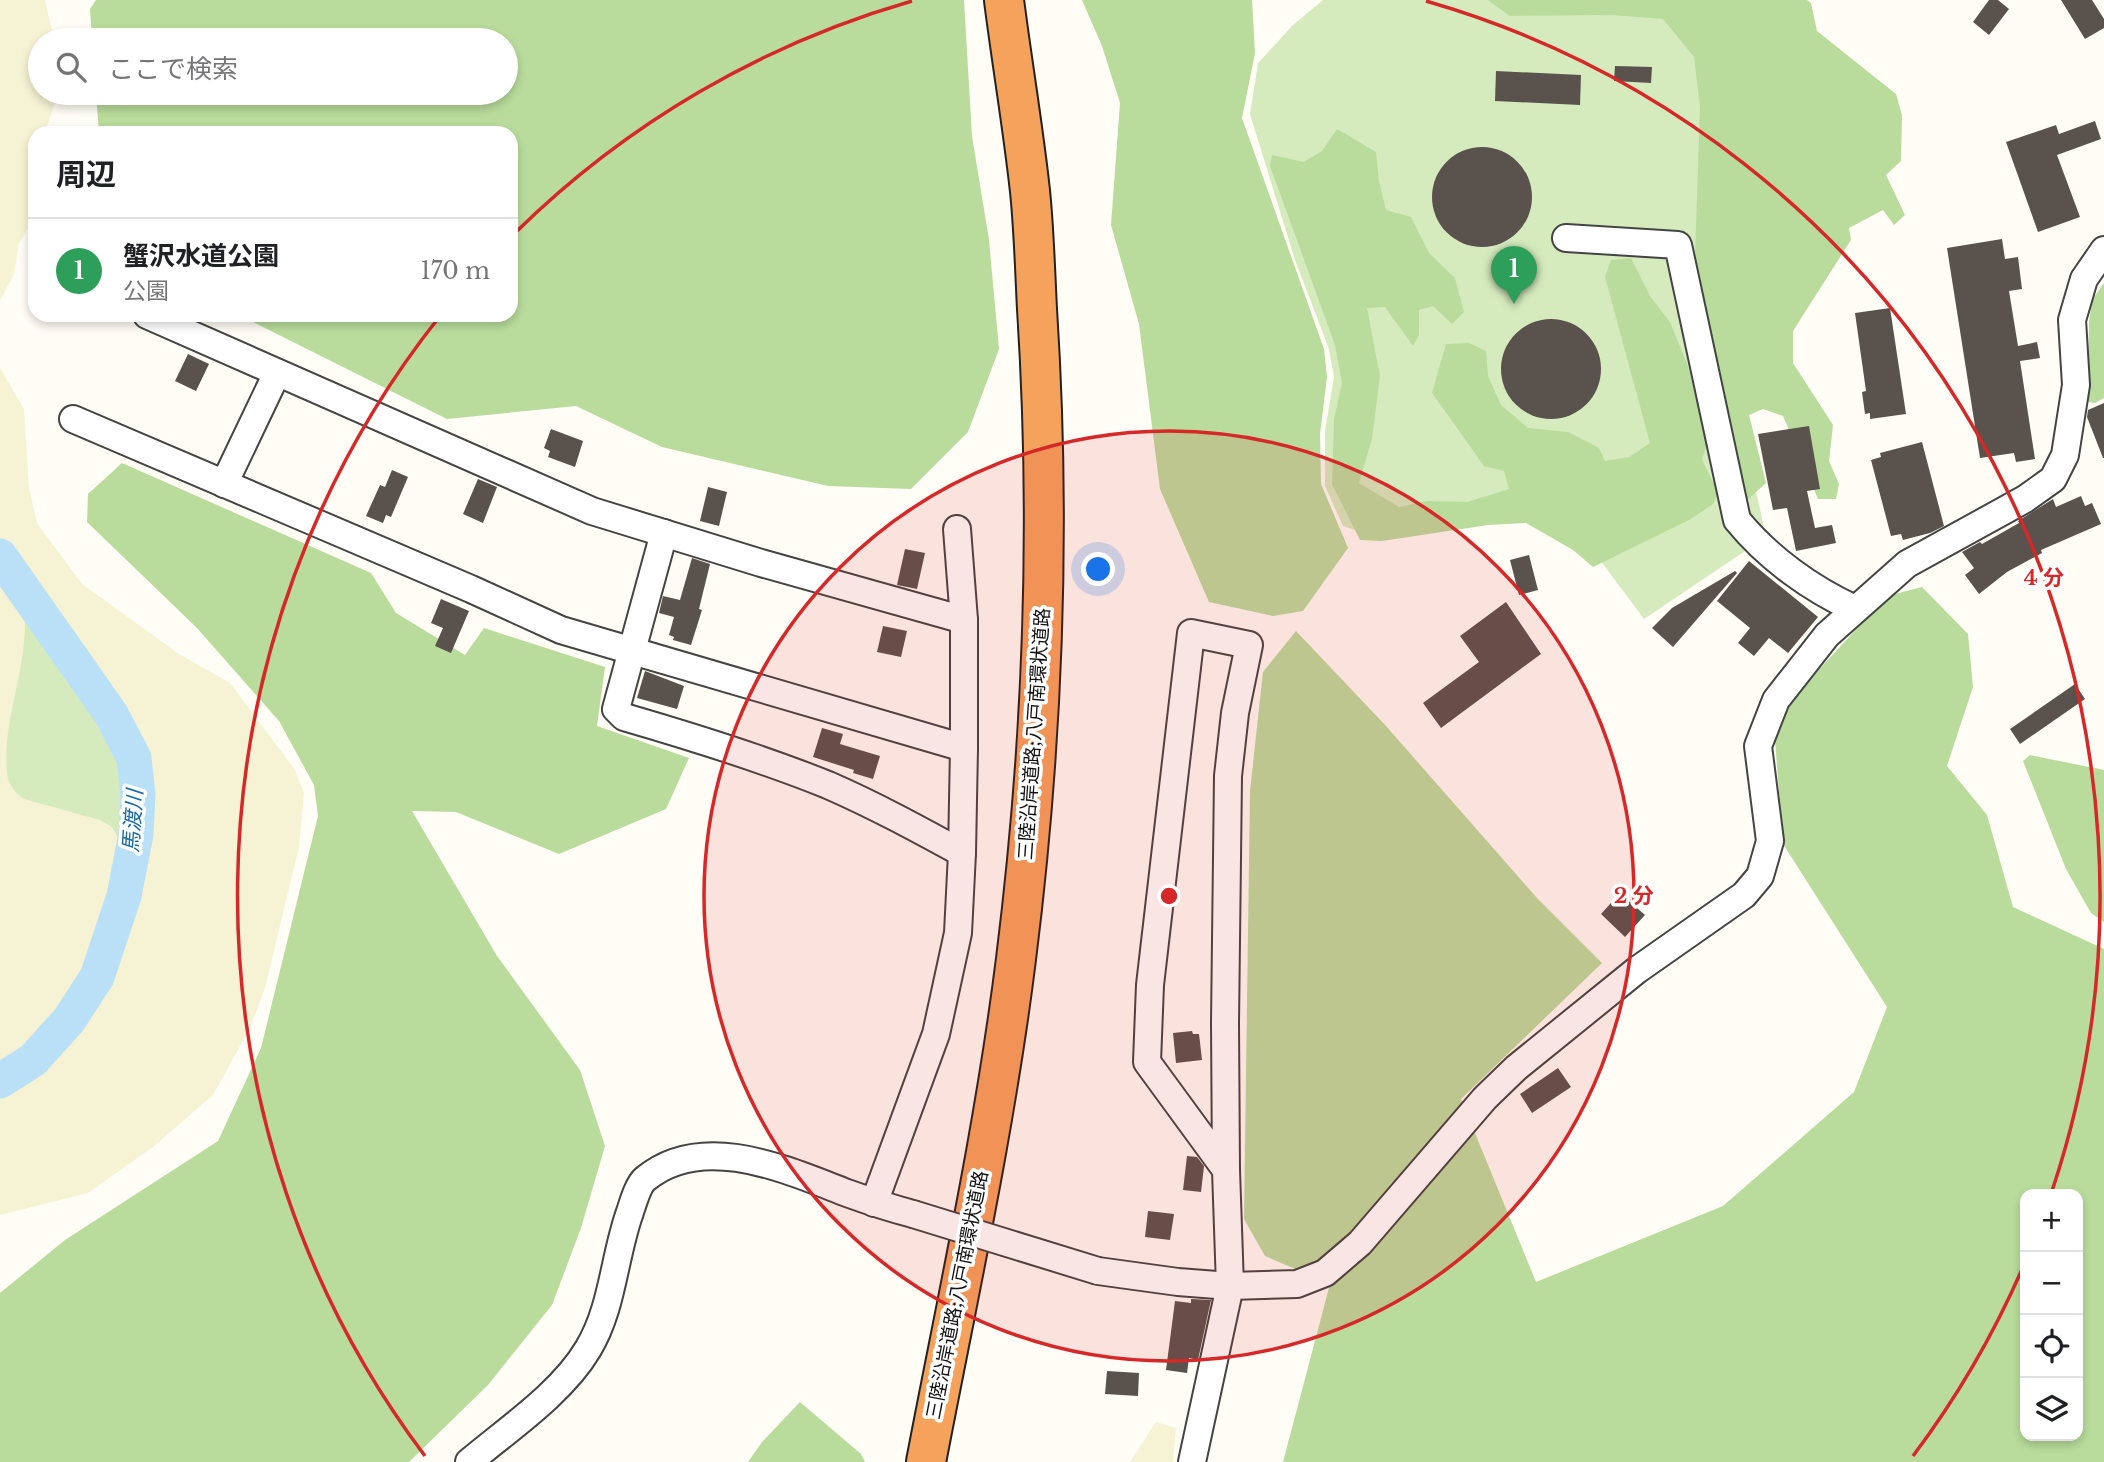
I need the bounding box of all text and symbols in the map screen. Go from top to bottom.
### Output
search box [28,28,518,105]
icon: search [52,48,90,86]
text: ここで検索 [108,53,238,85]
text: 周辺 [56,156,116,193]
text: 蟹沢水道公園 [123,240,279,272]
pin: 1 [1491,246,1537,304]
text: 1 [74,257,84,285]
text: 170 m [420,257,490,285]
text: 公園 [123,277,169,305]
your location [1081,552,1115,586]
text: 4 分 [2024,565,2064,591]
street label: 三陸沿岸道路;八戸南環状道路 [1014,607,1054,861]
water label: 馬渡川 [118,787,148,853]
text: 2 分 [1614,883,1654,909]
centre of rings [1157,884,1181,908]
street label: 三陸沿岸道路;八戸南環状道路 [922,1169,992,1421]
map controls [2020,1189,2083,1441]
button: + [2020,1189,2083,1252]
button: − [2020,1252,2083,1315]
button: locate [2020,1315,2083,1378]
button: layers [2020,1378,2083,1441]

